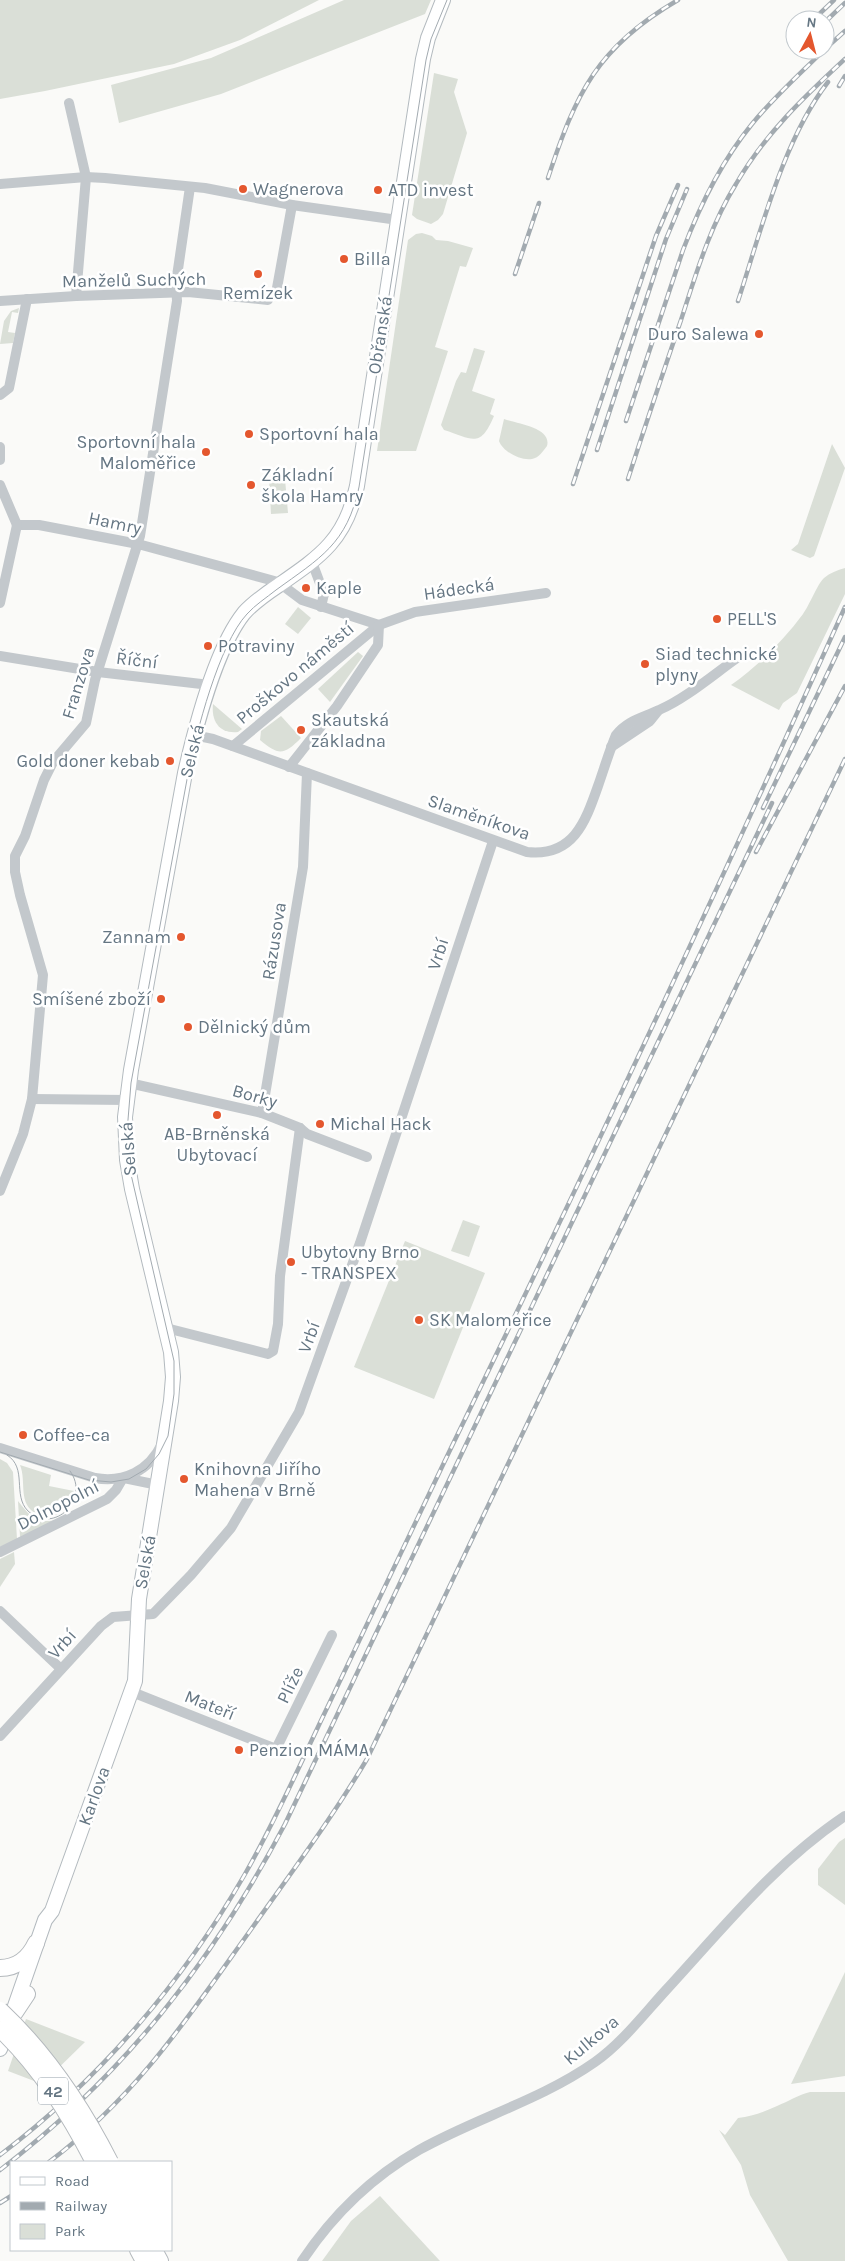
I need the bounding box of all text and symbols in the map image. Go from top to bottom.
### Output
north arrow [785,10,835,60]
text: N [806,14,818,32]
place label: Wagnerova [253,178,344,200]
place label: ATD invest [388,179,474,201]
marker: Wagnerova [237,183,249,195]
marker: ATD invest [372,184,384,196]
place label: Billa [354,248,391,270]
marker: Billa [338,253,350,265]
street label: Manželů Suchých [62,268,206,292]
marker: Remízek [252,268,264,280]
place label: Remízek [223,282,293,304]
street label: Obřanská [363,294,397,376]
place label: Duro Salewa [648,323,749,345]
marker: Duro Salewa [753,328,765,340]
place label: Sportovní hala [259,423,379,445]
marker: Sportovní hala [243,428,255,440]
place label: Sportovní hala Maloměřice [76,431,196,474]
marker: Sportovní hala Maloměřice [200,446,212,458]
place label: Základní škola Hamry [261,464,364,507]
marker: Základní škola Hamry [245,479,257,491]
street label: Hamry [86,507,144,539]
street label: Hádecká [422,573,496,605]
place label: Kaple [316,577,362,599]
marker: Kaple [300,582,312,594]
place label: PELL'S [727,608,777,630]
marker: PELL'S [711,613,723,625]
street label: Proškovo náměstí [231,617,359,729]
place label: Potraviny [218,635,295,657]
marker: Potraviny [202,640,214,652]
place label: Siad technické plyny [655,643,777,686]
street label: Franzova [57,644,99,722]
street label: Říční [115,647,160,674]
marker: Siad technické plyny [639,658,651,670]
place label: Skautská základna [311,709,389,752]
street label: Selská [175,722,209,780]
marker: Skautská základna [295,724,307,736]
place label: Gold doner kebab [17,750,160,772]
marker: Gold doner kebab [164,755,176,767]
street label: Slaměníkova [425,789,533,845]
street label: Rázusova [257,900,291,982]
place label: Zannam [102,926,171,948]
marker: Zannam [175,931,187,943]
street label: Vrbí [423,935,454,973]
place label: Smíšené zboží [32,988,152,1010]
marker: Smíšené zboží [155,993,167,1005]
place label: Dělnický dům [198,1016,311,1038]
marker: Dělnický dům [182,1021,194,1033]
street label: Borky [230,1079,281,1113]
marker: AB-Brněnská Ubytovací [211,1109,223,1121]
place label: Michal Hack [330,1113,431,1135]
marker: Michal Hack [314,1118,326,1130]
street label: Selská [115,1121,141,1177]
place label: AB-Brněnská Ubytovací [164,1123,270,1166]
place label: Ubytovny Brno - TRANSPEX [301,1241,419,1284]
marker: Ubytovny Brno - TRANSPEX [285,1256,297,1268]
place label: SK Malomeřice [429,1309,552,1331]
marker: SK Malomeřice [413,1314,425,1326]
street label: Vrbí [293,1317,325,1356]
place label: Coffee-ca [33,1424,110,1446]
marker: Coffee-ca [17,1429,29,1441]
place label: Knihovna Jiřího Mahena v Brně [194,1458,321,1501]
marker: Knihovna Jiřího Mahena v Brně [178,1473,190,1485]
street label: Dolnopolní [13,1475,103,1535]
street label: Selská [129,1533,161,1591]
street label: Vrbí [43,1624,81,1663]
street label: Plíže [272,1663,308,1707]
street label: Mateří [181,1685,239,1725]
place label: Penzion MÁMA [249,1738,369,1761]
marker: Penzion MÁMA [233,1744,245,1756]
street label: Karlova [73,1763,115,1829]
street label: Kulkova [559,2010,623,2070]
road number: 42 [38,2078,68,2104]
legend [10,2161,172,2251]
text: Road [55,2172,90,2190]
text: Railway [55,2197,107,2215]
text: Park [55,2222,85,2240]

